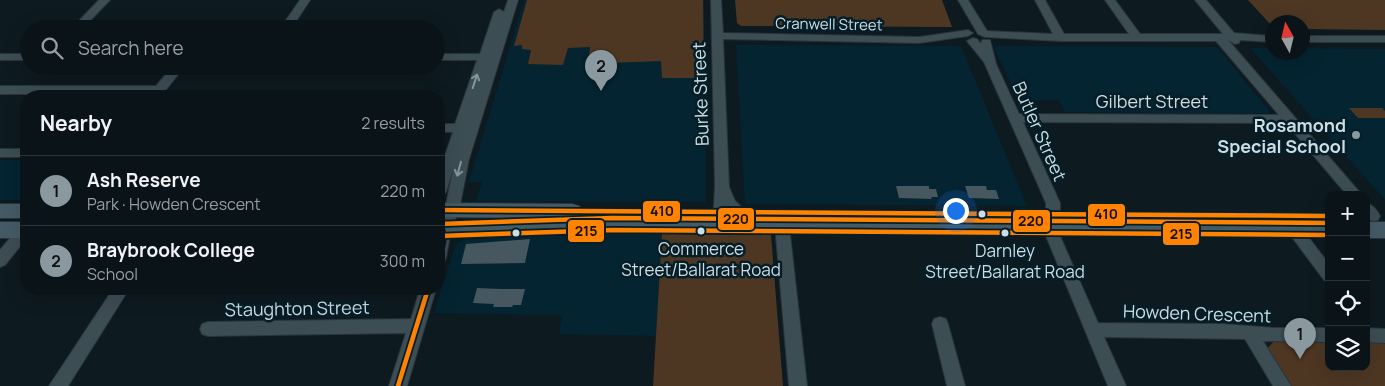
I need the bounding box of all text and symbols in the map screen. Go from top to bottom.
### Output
street label: Cranwell Street [775,13,883,35]
north arrow [1265,15,1310,60]
search box [20,20,445,75]
icon: search [38,34,66,62]
text: Search here [78,35,184,61]
street label: Burke Street [686,42,714,146]
pin: 2 [585,50,617,91]
one-way arrow [471,74,480,90]
street label: Butler Street [1007,77,1073,185]
street label: Gilbert Street [1096,89,1208,113]
text: Nearby [40,109,112,137]
text: 2 results [361,112,425,134]
place label: Rosamond Special School [1217,113,1346,158]
marker: Rosamond Special School [1350,129,1362,141]
one-way arrow [454,160,464,176]
text: Ash Reserve [87,167,201,193]
text: 1 [52,180,60,202]
text: 220 m [380,180,425,202]
map controls [1325,191,1370,371]
button: + [1325,191,1370,236]
text: Park · Howden Crescent [87,193,261,215]
your location [943,198,969,224]
line badge: 410 [642,200,681,223]
text: 410 [650,201,674,220]
line badge: 410 [1087,203,1126,227]
text: 410 [1094,204,1118,223]
line badge: 220 [717,207,755,231]
text: 220 [723,209,749,228]
unlabelled marker [977,209,987,219]
line badge: 220 [1012,209,1051,233]
text: 220 [1018,211,1044,230]
line badge: 215 [567,219,605,243]
text: 215 [575,221,597,240]
line badge: 215 [1162,222,1200,246]
text: 215 [1170,224,1192,243]
marker: Commerce Street/Ballarat Road [696,226,706,236]
unlabelled marker [511,228,521,238]
marker: Darnley Street/Ballarat Road [1000,228,1010,238]
button: − [1325,236,1370,281]
text: Braybrook College [87,237,255,263]
place label: Commerce Street/Ballarat Road [621,237,781,281]
place label: Darnley Street/Ballarat Road [925,239,1085,283]
text: 2 [51,250,61,272]
text: 300 m [380,250,425,272]
text: School [87,263,138,285]
button: locate [1325,281,1370,326]
street label: Staughton Street [224,295,370,321]
street label: Howden Crescent [1122,298,1272,328]
pin: 1 [1284,318,1316,359]
button: layers [1325,326,1370,371]

